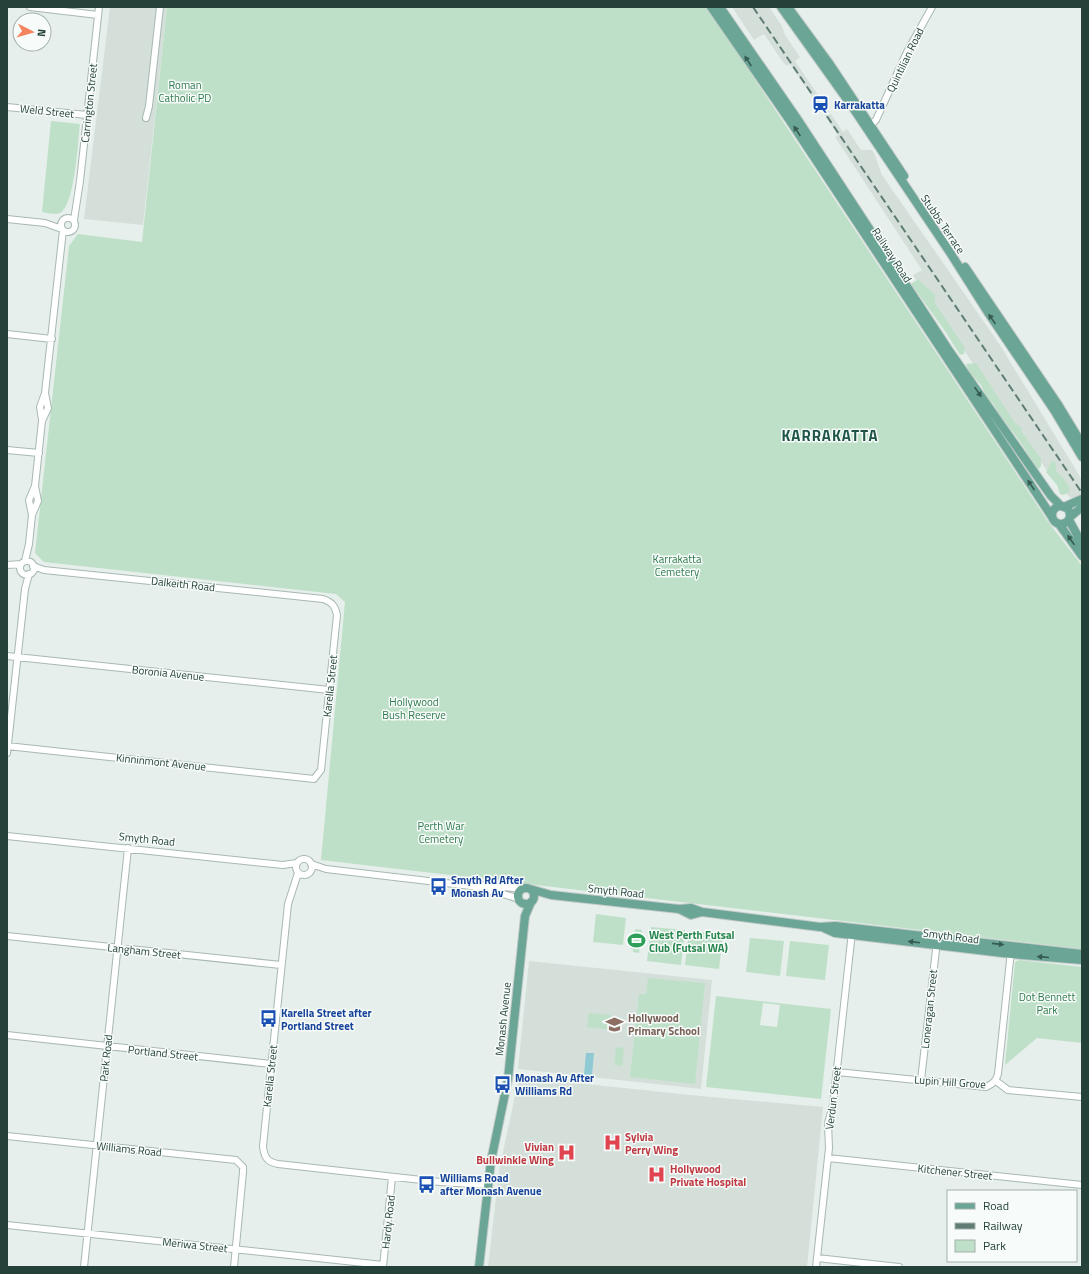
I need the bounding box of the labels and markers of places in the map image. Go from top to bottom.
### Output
station icon: Karrakatta [811,95,831,115]
place label: Karrakatta [834,97,885,113]
place label: Smyth Rd After Monash Av [451,872,524,901]
bus stop icon: Smyth Rd After Monash Av [428,876,448,896]
place label: West Perth Futsal Club (Futsal WA) [649,927,735,956]
sports icon: West Perth Futsal Club (Futsal WA) [626,931,646,951]
place label: Karella Street after Portland Street [281,1005,372,1034]
bus stop icon: Karella Street after Portland Street [258,1009,278,1029]
place label: Hollywood Primary School [628,1010,700,1039]
school or university icon: Hollywood Primary School [605,1014,625,1034]
place label: Monash Av After Williams Rd [515,1070,594,1099]
bus stop icon: Monash Av After Williams Rd [492,1074,512,1094]
place label: Sylvia Perry Wing [625,1129,678,1158]
hospital icon: Sylvia Perry Wing [602,1133,622,1153]
place label: Vivian Bullwinkle Wing [476,1139,554,1168]
hospital icon: Vivian Bullwinkle Wing [557,1143,577,1163]
place label: Hollywood Private Hospital [670,1161,746,1190]
hospital icon: Hollywood Private Hospital [647,1165,667,1185]
place label: Williams Road after Monash Avenue [440,1170,542,1199]
bus stop icon: Williams Road after Monash Avenue [417,1174,437,1194]

